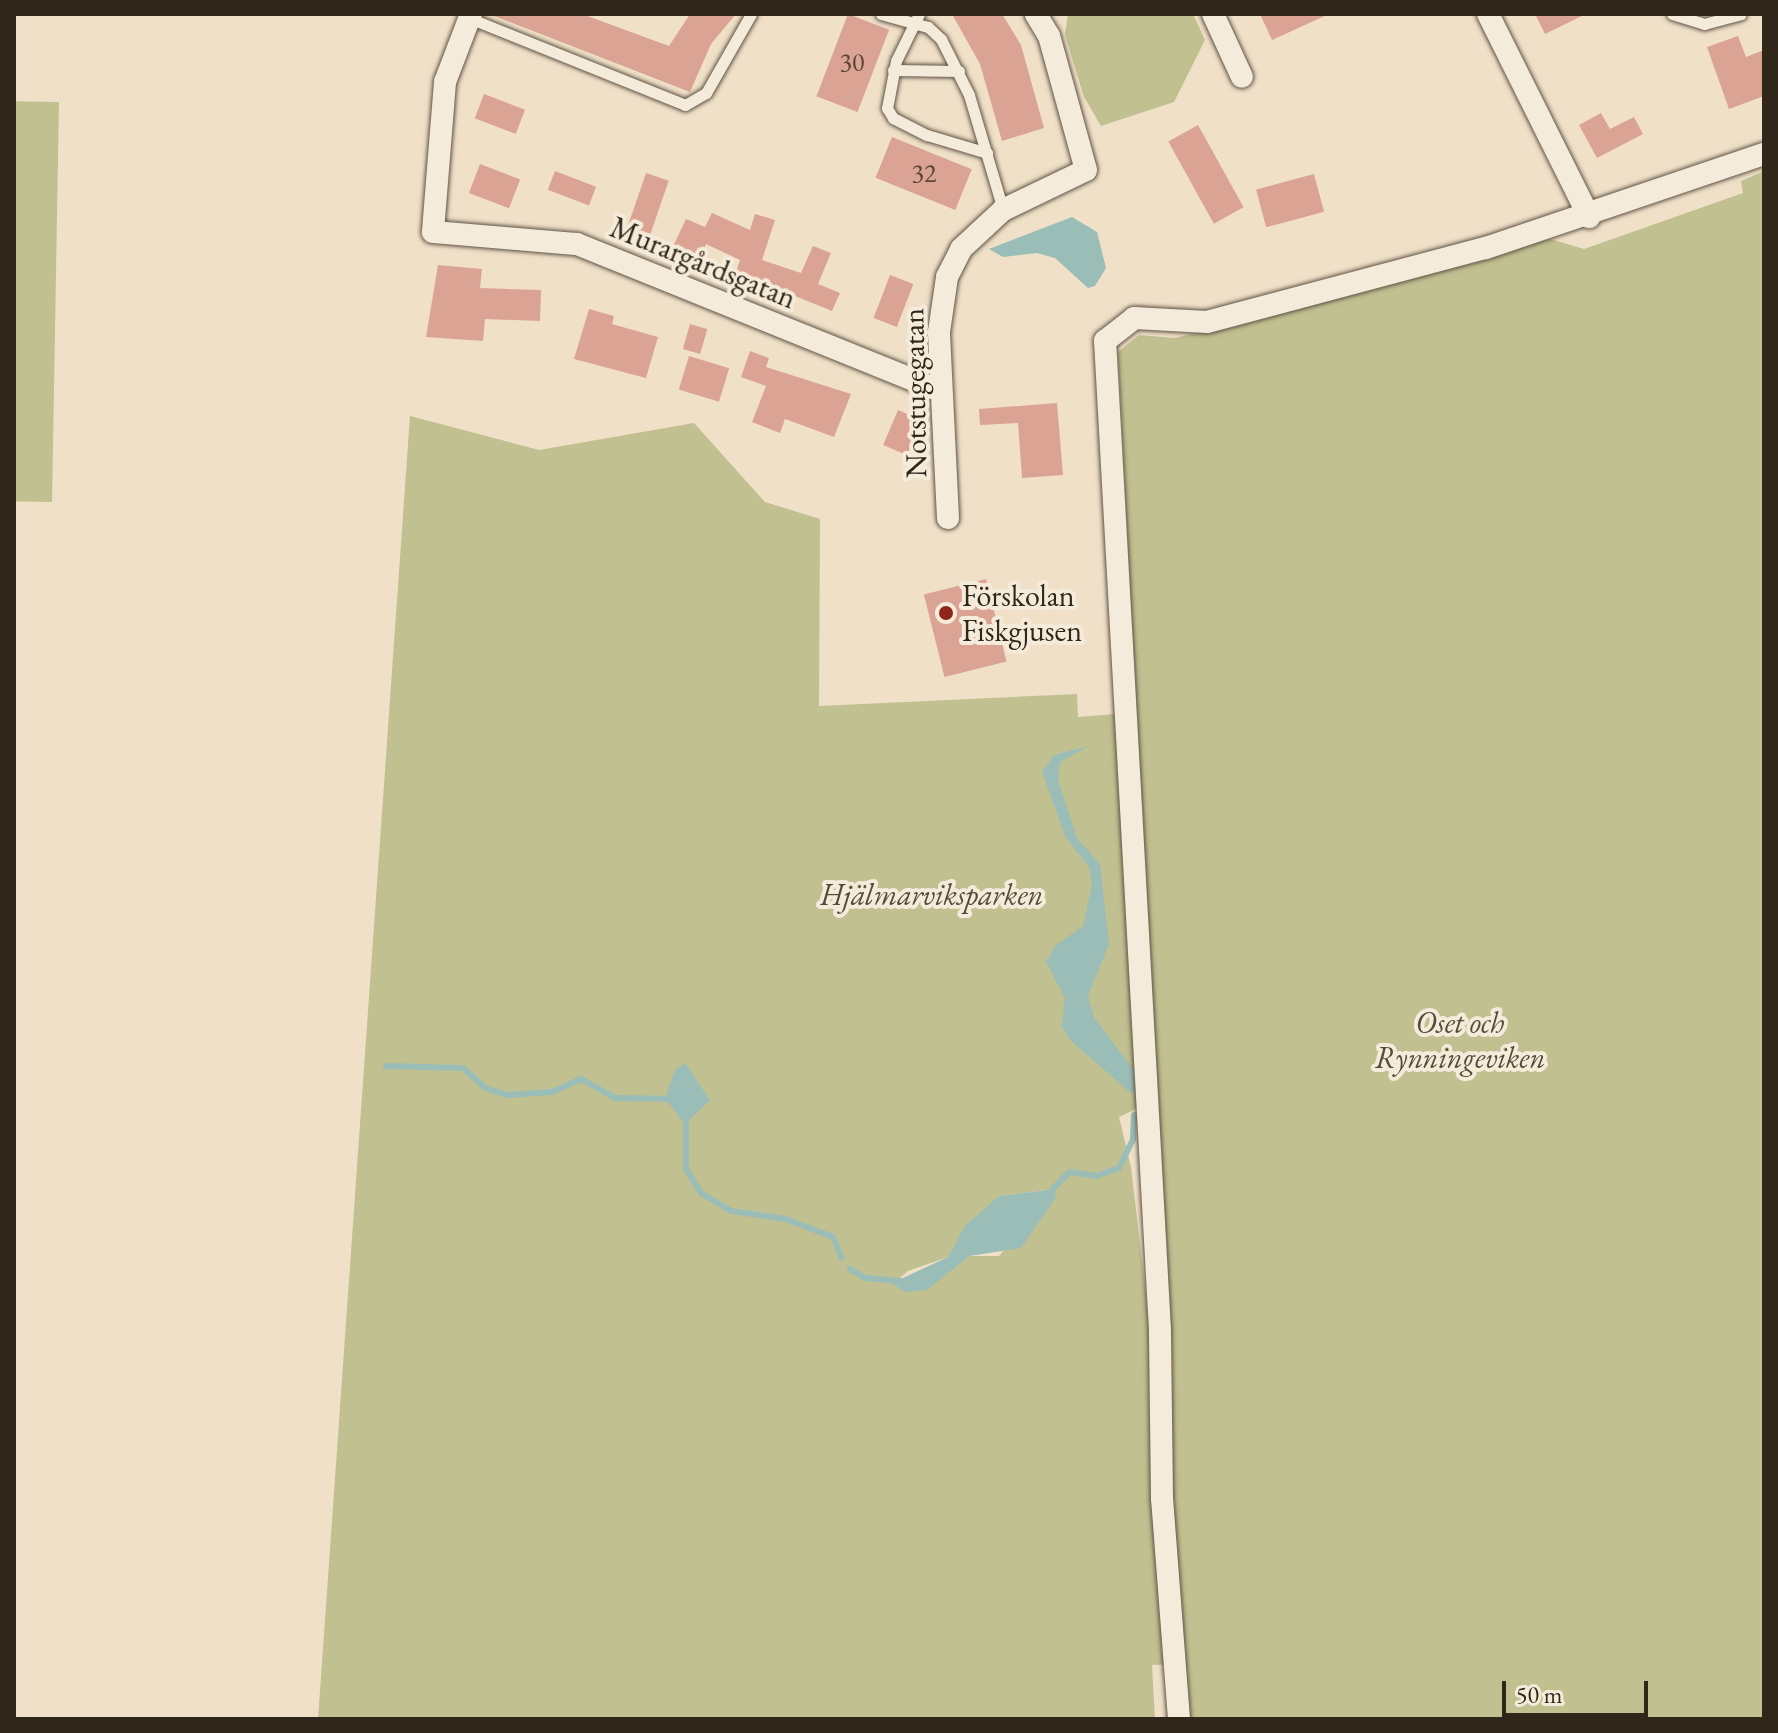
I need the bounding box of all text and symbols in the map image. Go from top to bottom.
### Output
house number: 30 [840,47,864,79]
house number: 32 [912,158,936,190]
street label: Murargårdsgatan [605,209,801,317]
street label: Notstugegatan [896,308,934,478]
place label: Förskolan Fiskgjusen [962,578,1082,648]
marker: Förskolan Fiskgjusen [937,604,955,622]
park label: Hjälmarviksparken [821,877,1043,913]
park label: Oset och Rynningeviken [1375,1005,1545,1076]
scale bar [1506,1665,1652,1715]
text: 50 m [1516,1679,1563,1710]

